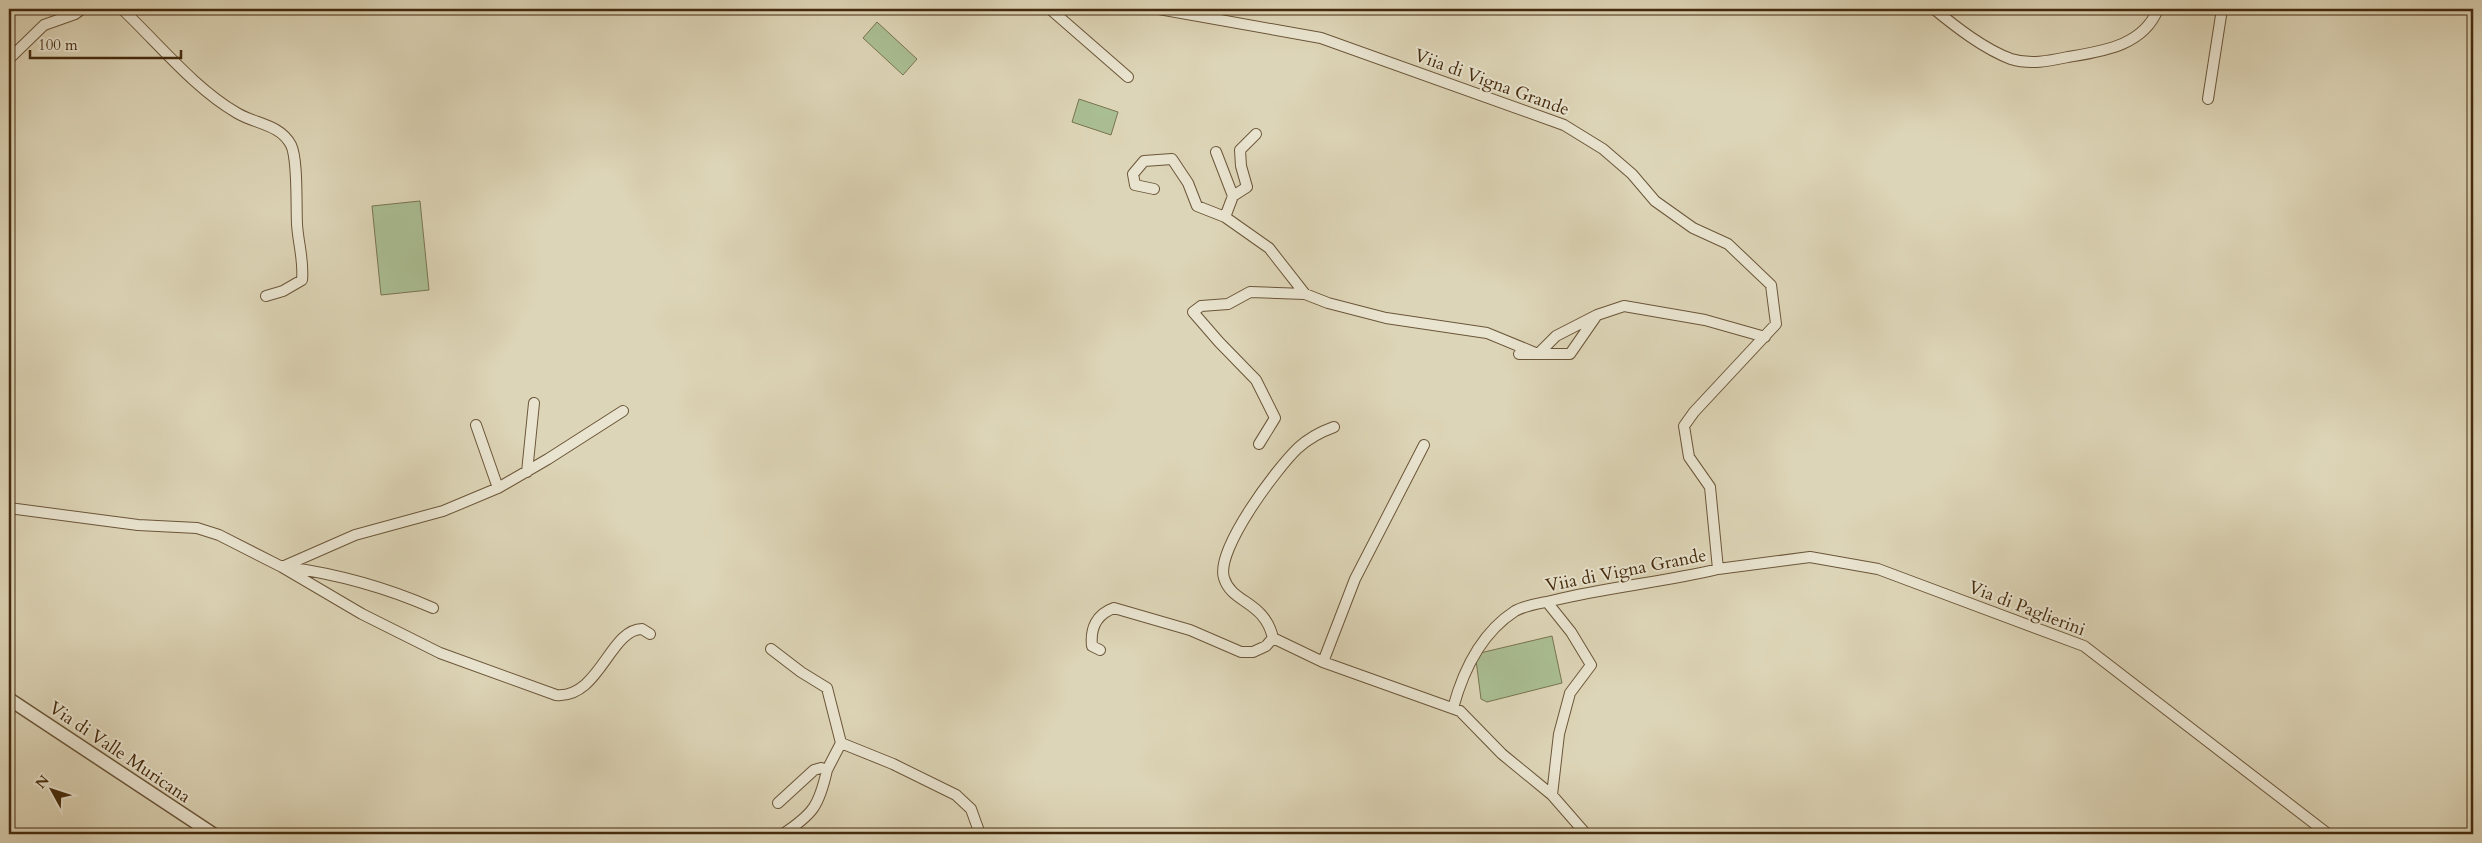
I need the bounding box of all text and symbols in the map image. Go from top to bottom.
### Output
scale bar [30,28,181,60]
text: 100 m [38,35,78,55]
street label: Viia di Vigna Grande [1411,43,1573,122]
street label: Viia di Vigna Grande [1544,543,1709,598]
street label: Via di Paglierini [1965,575,2089,642]
street label: Via di Valle Muricana [44,696,196,809]
north arrow [28,766,78,816]
text: N [31,771,54,793]

